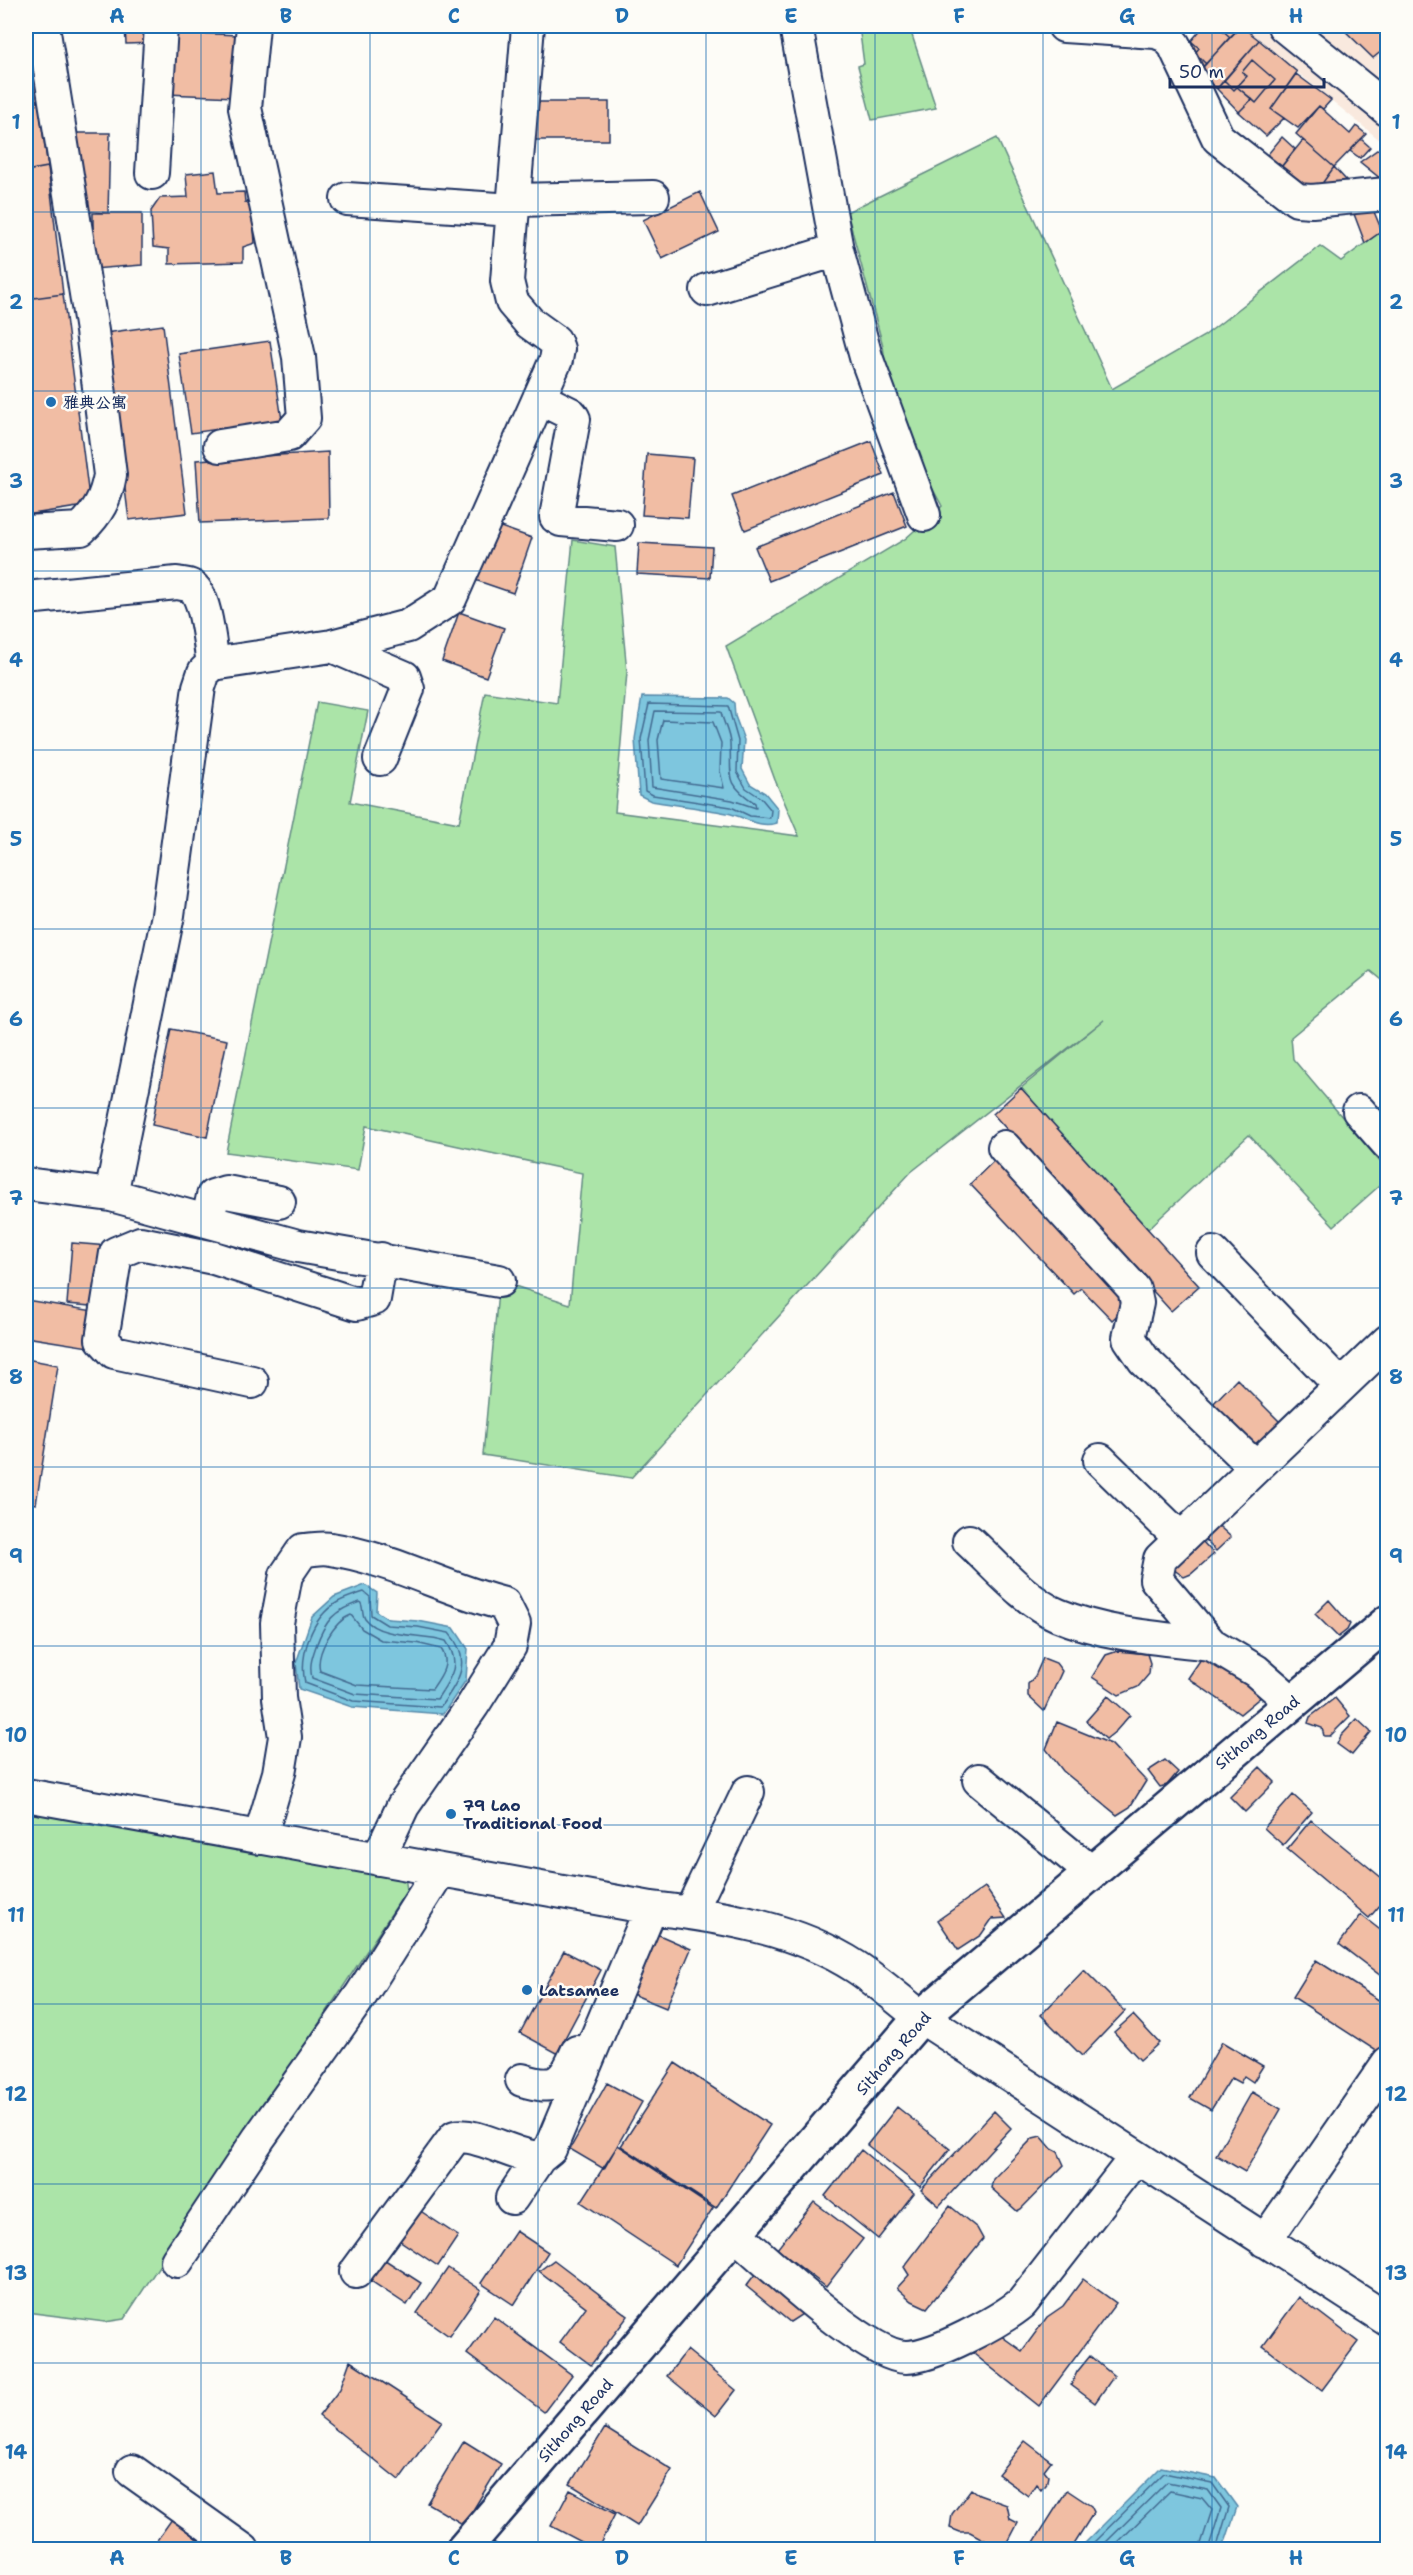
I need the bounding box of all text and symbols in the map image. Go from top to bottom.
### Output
text: A [109,3,125,29]
text: B [280,3,292,29]
text: C [448,3,460,29]
text: D [615,3,629,29]
text: E [784,3,798,29]
text: F [953,3,965,29]
text: G [1119,3,1135,29]
text: H [1289,3,1303,29]
scale bar [1170,51,1324,89]
text: 50 m [1179,60,1224,84]
text: 1 [11,109,21,135]
text: 1 [1391,109,1401,135]
text: 2 [9,289,23,315]
text: 2 [1389,289,1403,315]
place label: 雅典公寓 [63,392,127,413]
marker: 雅典公寓 [44,395,58,409]
text: 3 [9,468,23,494]
text: 3 [1389,468,1403,494]
text: 4 [9,647,23,673]
text: 4 [1389,647,1403,673]
text: 5 [10,826,22,852]
text: 5 [1390,826,1402,852]
text: 6 [9,1006,23,1032]
text: 6 [1389,1006,1403,1032]
text: 7 [9,1185,23,1211]
text: 7 [1389,1185,1403,1211]
text: 8 [9,1364,23,1390]
text: 8 [1389,1364,1403,1390]
text: 9 [9,1543,23,1569]
text: 9 [1389,1543,1403,1569]
street label: Sithong Road [1211,1691,1304,1774]
text: 10 [5,1722,27,1748]
text: 10 [1385,1722,1407,1748]
place label: 79 Lao Traditional Food [463,1795,603,1834]
marker: 79 Lao Traditional Food [444,1807,458,1821]
text: 11 [7,1902,25,1928]
text: 11 [1387,1902,1405,1928]
place label: Latsamee [539,1980,620,2001]
marker: Latsamee [520,1983,534,1997]
street label: Sithong Road [851,2007,936,2100]
text: 12 [5,2081,27,2107]
text: 12 [1385,2081,1407,2107]
text: 13 [5,2260,27,2286]
text: 13 [1385,2260,1407,2286]
street label: Sithong Road [533,2374,618,2467]
text: 14 [5,2439,27,2465]
text: 14 [1385,2439,1407,2465]
text: A [109,2545,125,2571]
text: B [280,2545,292,2571]
text: C [448,2545,460,2571]
text: D [615,2545,629,2571]
text: E [784,2545,798,2571]
text: F [953,2545,965,2571]
text: G [1119,2545,1135,2571]
text: H [1289,2545,1303,2571]

